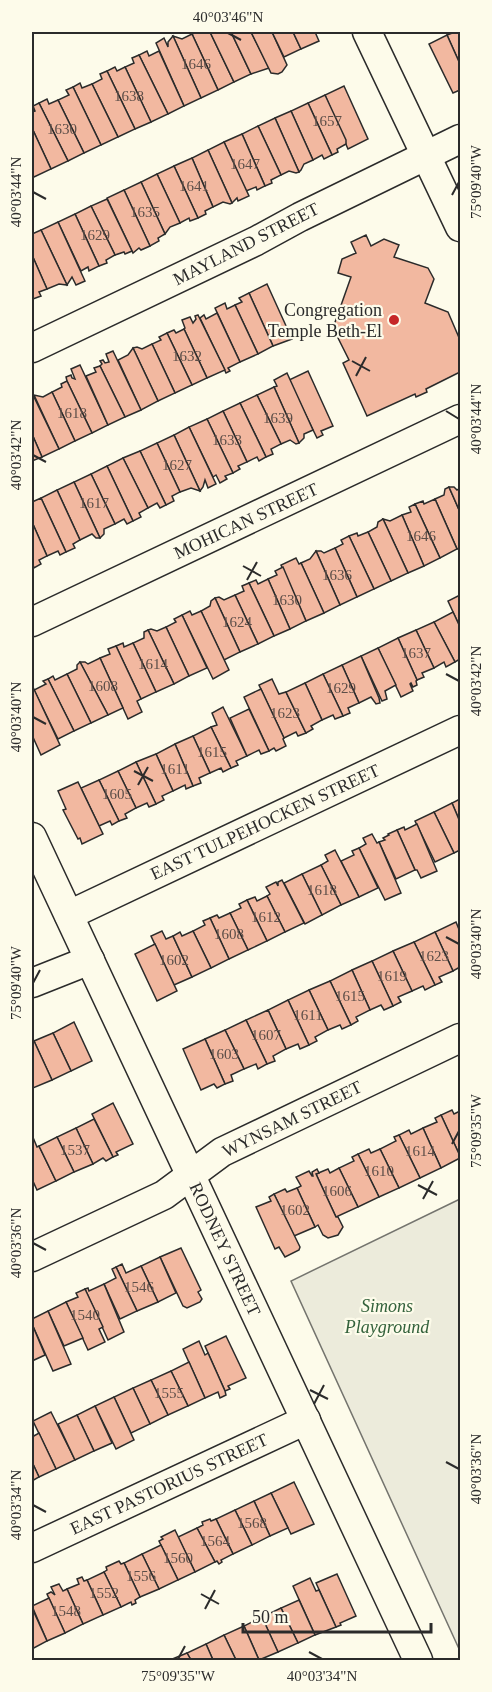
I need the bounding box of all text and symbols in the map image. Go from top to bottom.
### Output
text: 40°03'46"N [193,9,263,25]
house number: 1646 [181,56,212,72]
house number: 1638 [114,88,144,104]
house number: 1657 [312,113,343,129]
house number: 1630 [47,121,77,137]
text: 75°09'40"W [468,144,484,219]
house number: 1647 [230,156,261,172]
text: 40°03'44"N [8,157,24,227]
house number: 1641 [179,178,209,194]
street label: MAYLAND STREET [170,199,322,289]
house number: 1635 [130,204,160,220]
house number: 1629 [80,227,110,243]
place label: Congregation Temple Beth-El [268,300,382,341]
marker: Congregation Temple Beth-El [387,313,401,327]
house number: 1632 [172,348,202,364]
text: 40°03'44"N [468,384,484,454]
house number: 1618 [57,405,87,421]
house number: 1639 [263,410,293,426]
text: 40°03'42"N [8,420,24,490]
house number: 1633 [212,432,242,448]
house number: 1627 [162,457,193,473]
street label: MOHICAN STREET [171,479,321,563]
house number: 1617 [79,495,110,511]
house number: 1646 [406,528,437,544]
house number: 1636 [322,567,353,583]
house number: 1630 [272,592,302,608]
house number: 1624 [222,614,253,630]
house number: 1637 [401,645,432,661]
text: 40°03'42"N [468,646,484,716]
house number: 1614 [138,656,169,672]
house number: 1608 [88,678,118,694]
house number: 1629 [326,680,356,696]
text: 40°03'40"N [8,682,24,752]
house number: 1623 [270,705,300,721]
house number: 1615 [197,744,227,760]
street label: EAST TULPEHOCKEN STREET [147,760,383,884]
house number: 1611 [160,761,190,777]
house number: 1605 [102,786,132,802]
house number: 1618 [307,882,337,898]
house number: 1612 [251,909,281,925]
text: 40°03'40"N [468,909,484,979]
house number: 1608 [214,926,244,942]
text: 75°09'40"W [8,945,24,1020]
house number: 1623 [419,948,449,964]
house number: 1602 [159,952,189,968]
house number: 1619 [377,968,407,984]
house number: 1615 [335,988,365,1004]
house number: 1611 [293,1007,323,1023]
house number: 1607 [251,1027,282,1043]
house number: 1603 [209,1046,239,1062]
street label: WYNSAM STREET [219,1077,365,1161]
text: 75°09'35"W [468,1093,484,1168]
house number: 1537 [60,1142,91,1158]
house number: 1614 [405,1143,436,1159]
house number: 1610 [364,1163,394,1179]
street label: RODNEY STREET [185,1179,265,1319]
house number: 1606 [322,1183,353,1199]
house number: 1602 [280,1202,310,1218]
text: 40°03'36"N [8,1208,24,1278]
house number: 1546 [124,1279,155,1295]
park label: Simons Playground [344,1296,430,1337]
house number: 1540 [70,1307,100,1323]
house number: 1555 [154,1385,184,1401]
street label: EAST PASTORIUS STREET [67,1429,271,1539]
text: 40°03'36"N [468,1434,484,1504]
text: 40°03'34"N [8,1470,24,1540]
house number: 1568 [237,1515,267,1531]
house number: 1564 [200,1533,231,1549]
house number: 1560 [163,1550,193,1566]
house number: 1556 [126,1568,157,1584]
house number: 1552 [89,1585,119,1601]
scale bar [243,1596,430,1634]
house number: 1548 [51,1603,81,1619]
text: 50 m [252,1607,289,1627]
text: 75°09'35"W [141,1668,216,1684]
text: 40°03'34"N [287,1668,357,1684]

